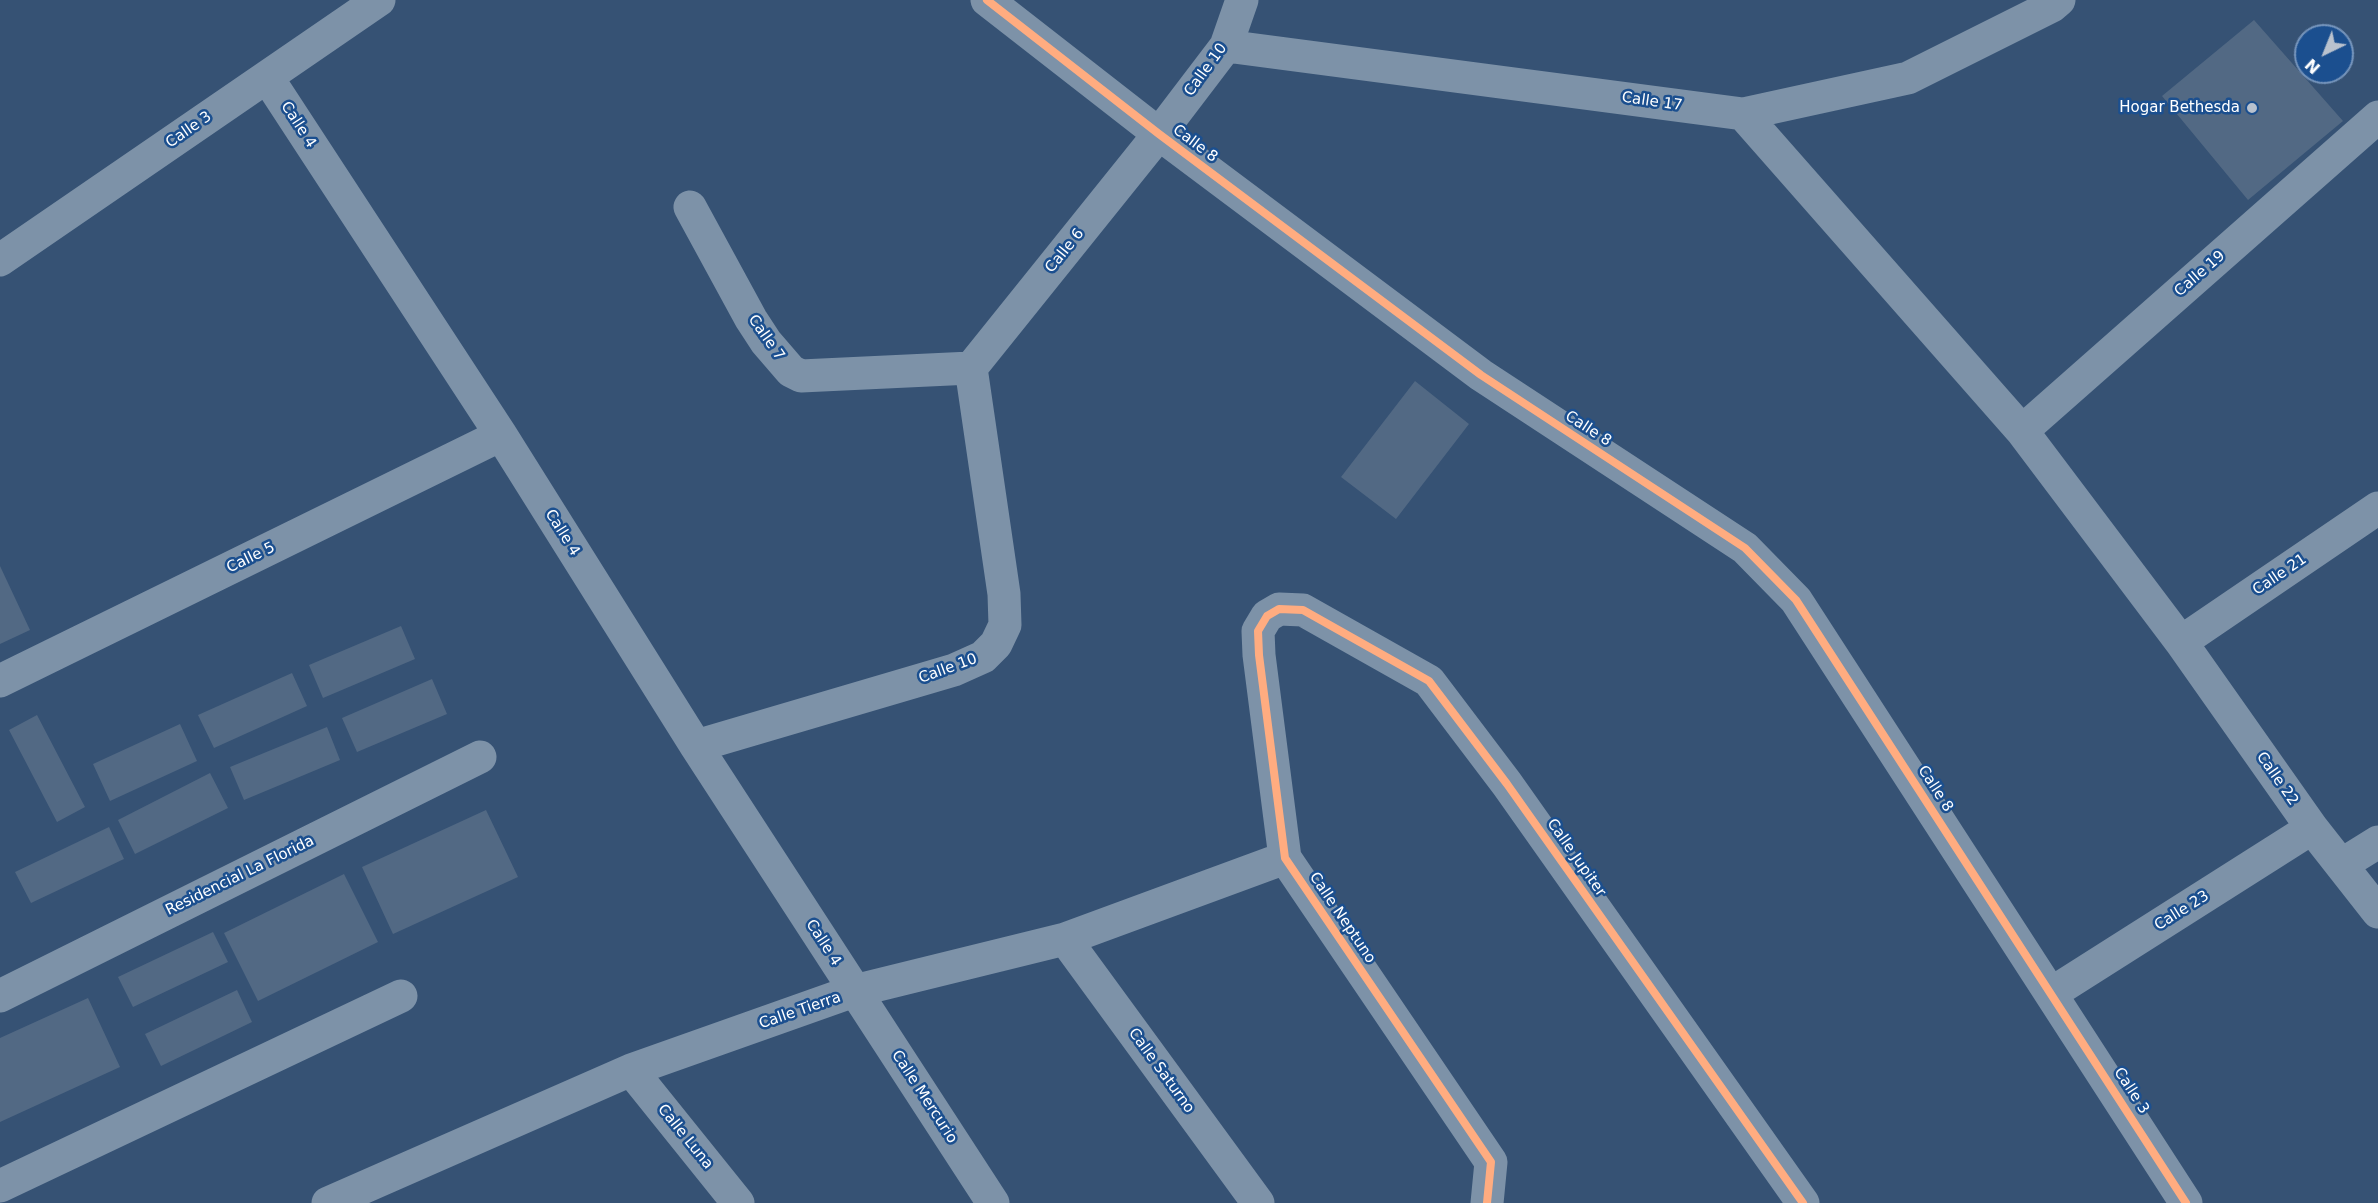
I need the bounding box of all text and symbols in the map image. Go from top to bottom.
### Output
north arrow [2294,24,2354,84]
street label: Calle 10 [1181,40,1231,100]
text: N [2301,55,2324,78]
street label: Calle 17 [1621,89,1683,115]
street label: Calle 4 [276,98,320,152]
place label: Hogar Bethesda [2119,99,2240,117]
marker: Hogar Bethesda [2245,101,2259,115]
street label: Calle 3 [163,108,215,152]
street label: Calle 8 [1169,121,1221,167]
street label: Calle 6 [1042,225,1088,277]
street label: Calle 19 [2171,247,2229,301]
street label: Calle 7 [744,312,788,364]
street label: Calle 8 [1561,407,1615,451]
street label: Calle 4 [541,506,583,560]
street label: Calle 5 [224,539,278,577]
street label: Calle 21 [2250,550,2310,600]
street label: Calle 10 [916,650,980,688]
street label: Calle 22 [2252,749,2302,809]
street label: Calle 8 [1913,762,1957,816]
street label: Calle Jupiter [1543,816,1609,900]
street label: Residencial La Florida [163,832,317,920]
street label: Calle Neptuno [1305,869,1379,967]
street label: Calle 23 [2151,887,2213,935]
street label: Calle 4 [801,916,845,970]
street label: Calle Tierra [757,989,843,1033]
street label: Calle Saturno [1124,1025,1198,1117]
street label: Calle Mercurio [887,1047,961,1147]
street label: Calle 3 [2109,1064,2153,1118]
street label: Calle Luna [653,1101,717,1173]

